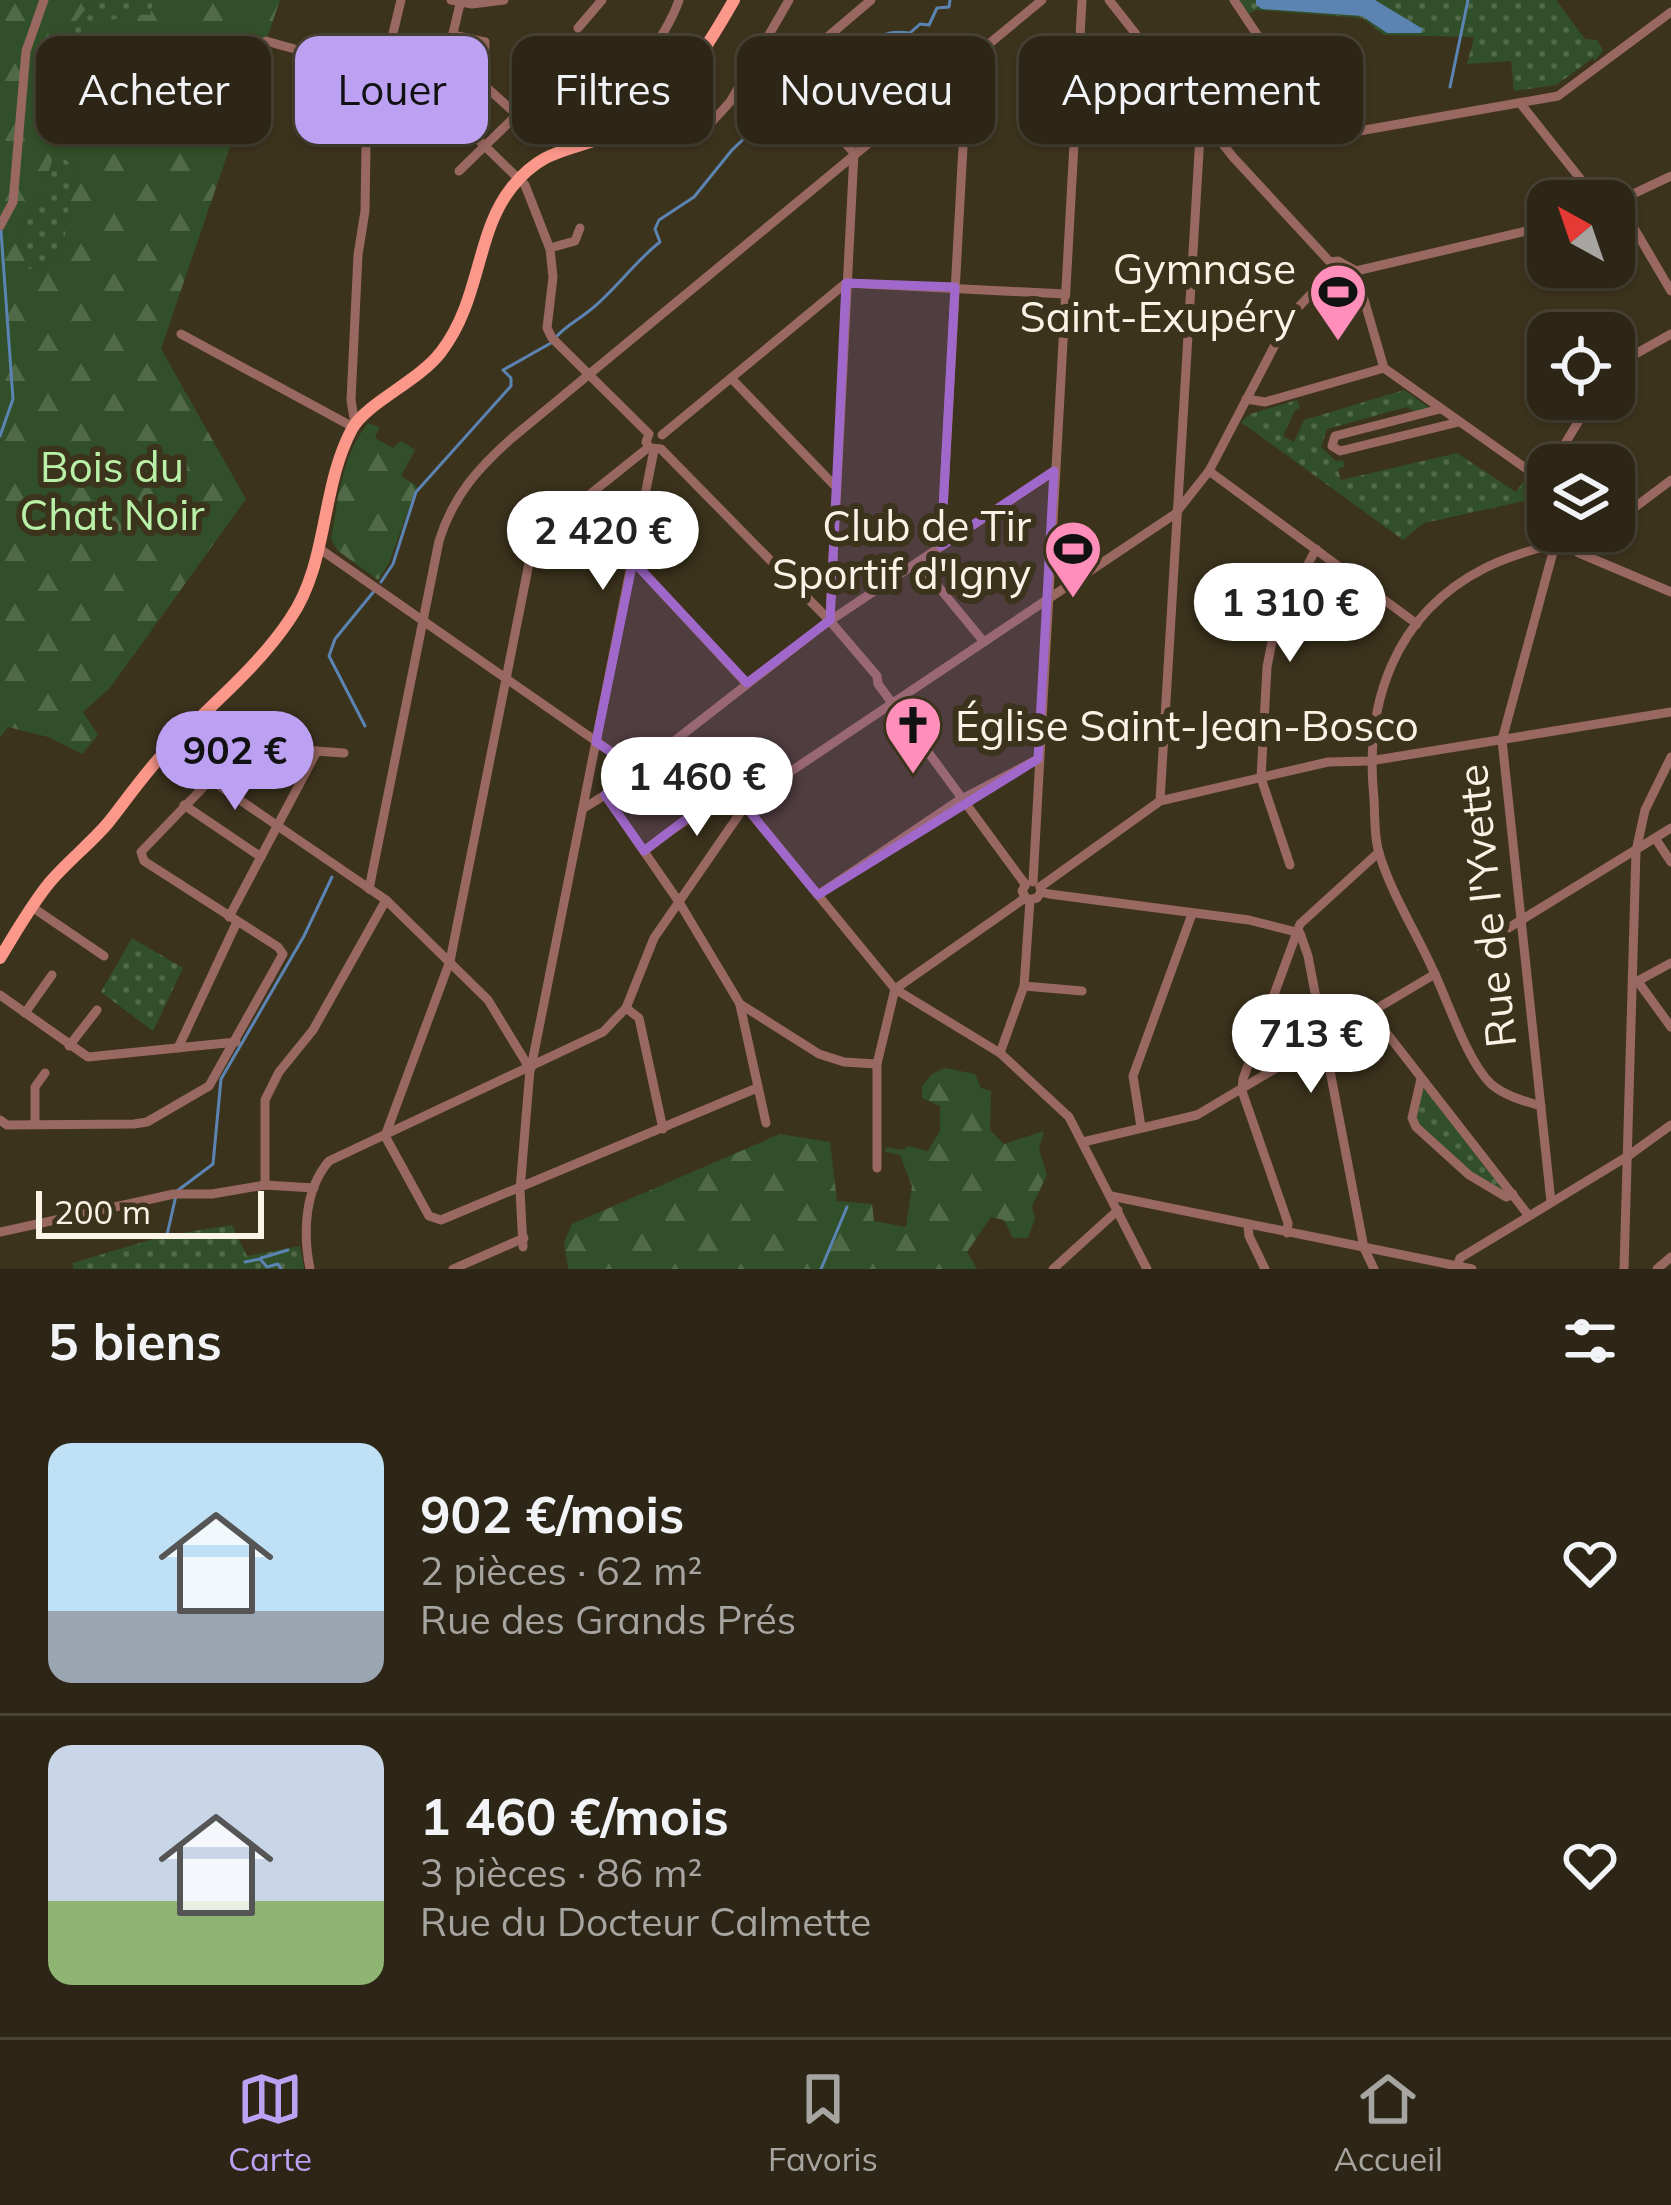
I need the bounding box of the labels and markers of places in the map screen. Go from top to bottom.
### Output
place label: Gymnase Saint-Exupéry [1020,242,1296,343]
sports icon: Gymnase Saint-Exupéry [1307,261,1369,343]
pin: 2 420 € [492,491,714,593]
place label: Club de Tir Sportif d'Igny [772,499,1032,600]
sports icon: Club de Tir Sportif d'Igny [1042,518,1104,600]
pin: 1 310 € [1179,563,1401,665]
church icon: Église Saint-Jean-Bosco [882,694,944,776]
place label: Église Saint-Jean-Bosco [955,699,1419,752]
pin: 902 € [151,711,319,813]
pin: 1 460 € [586,737,808,839]
pin: 713 € [1227,994,1395,1096]

